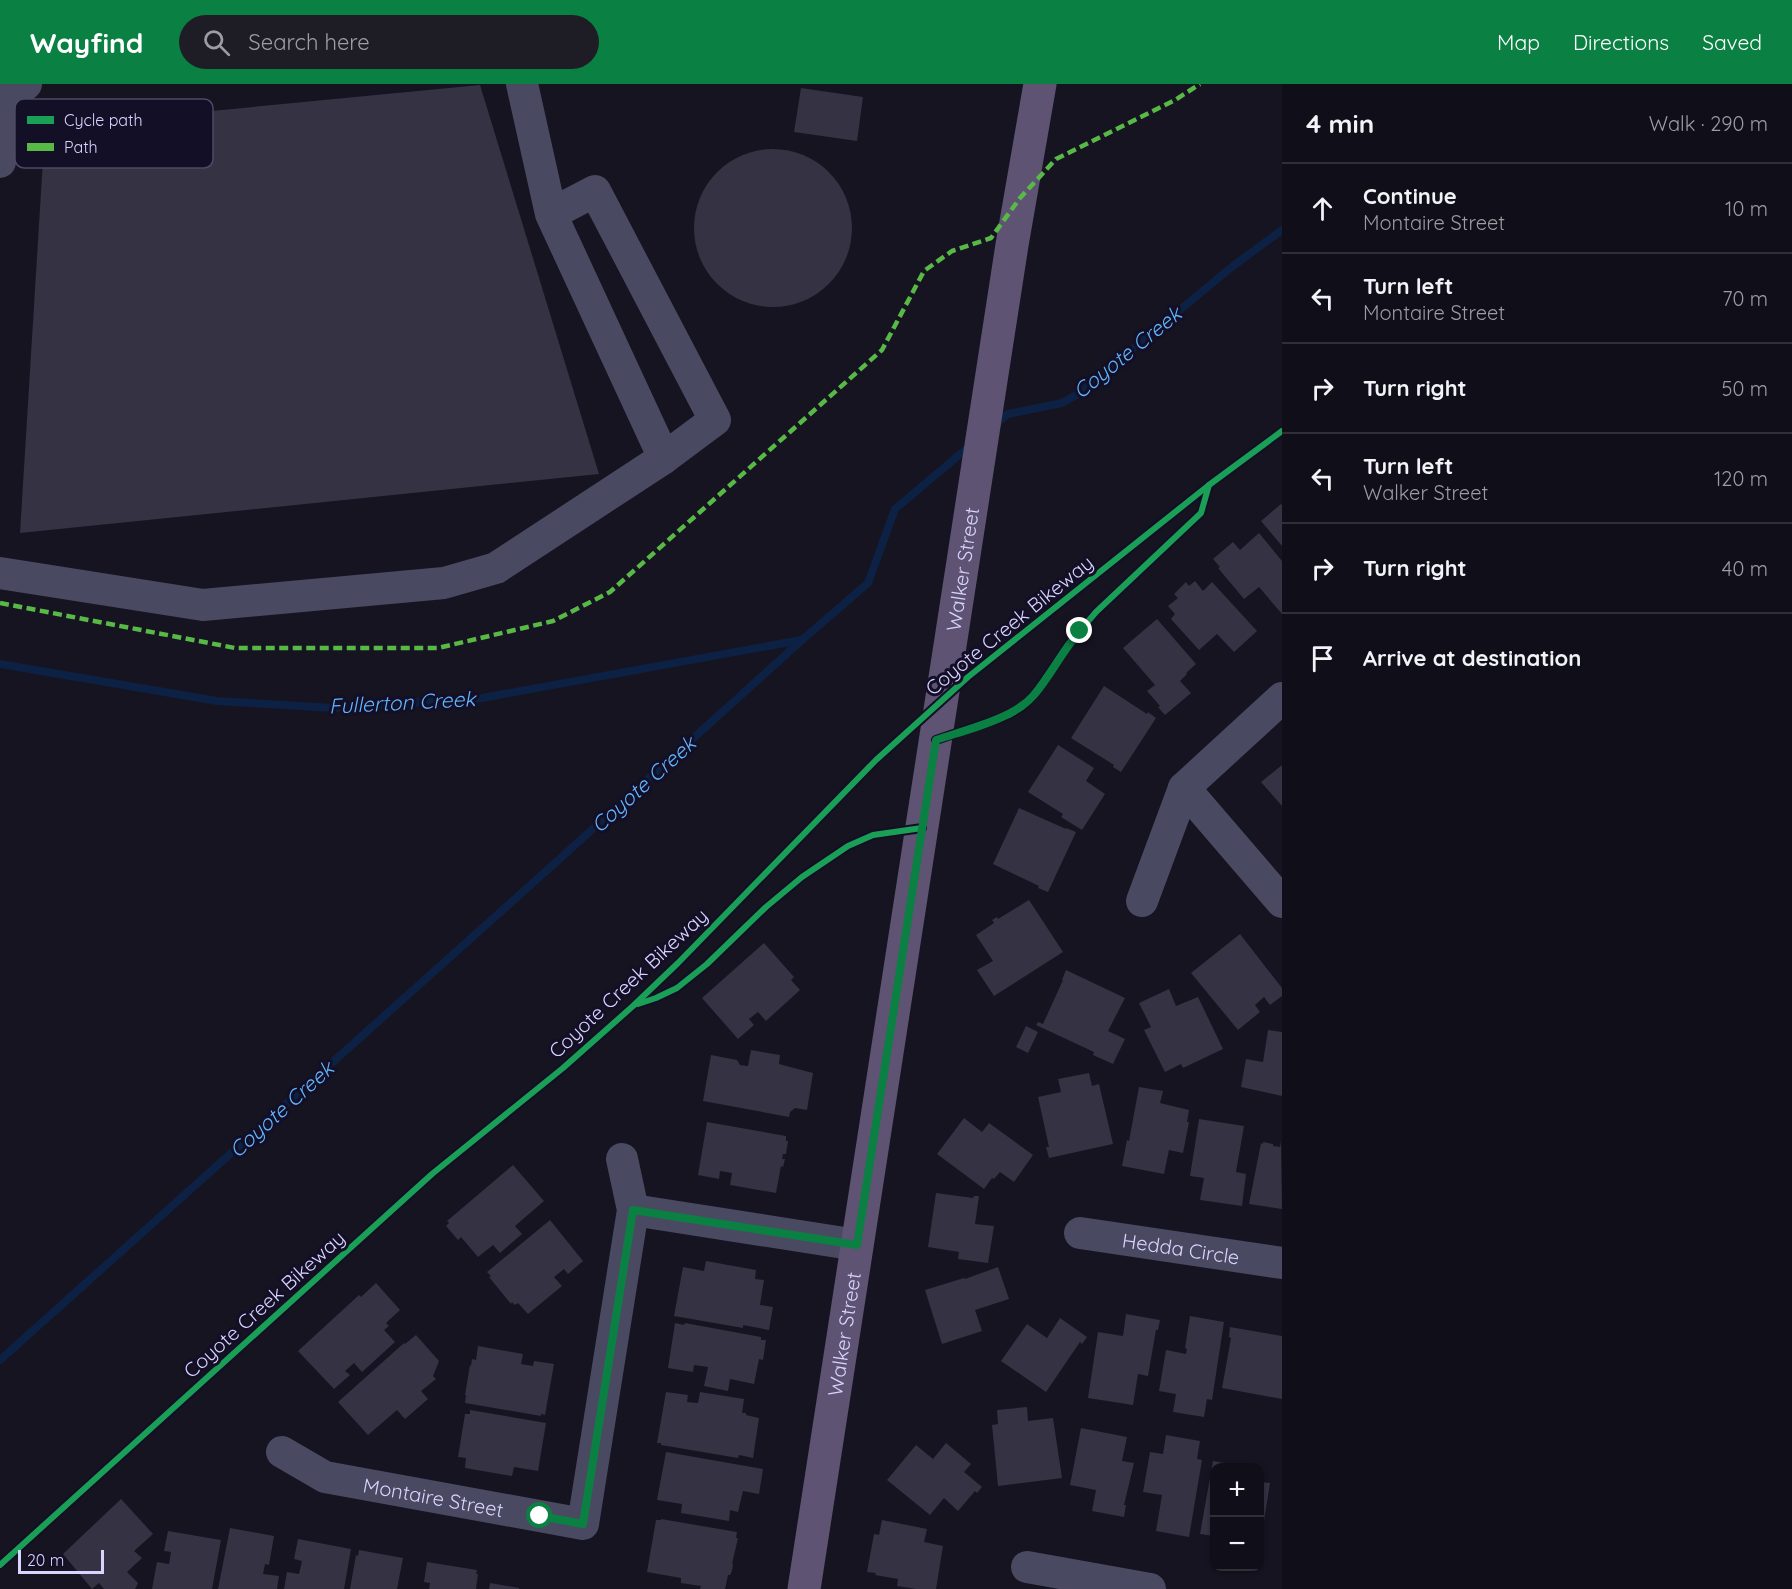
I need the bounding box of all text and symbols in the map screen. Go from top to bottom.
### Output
search box [179,15,599,69]
text: Wayfind [30,25,143,60]
icon: search [200,26,233,59]
text: Search here [248,28,370,56]
text: Map [1497,29,1540,55]
text: Directions [1573,29,1669,55]
text: Saved [1702,29,1762,55]
legend [15,99,213,168]
text: 4 min [1306,107,1374,140]
text: Cycle path [64,110,143,130]
text: Walk · 290 m [1649,111,1768,136]
text: Path [64,137,98,157]
text: Continue [1363,182,1457,210]
icon: ahead [1306,192,1339,225]
text: 10 m [1725,196,1768,221]
text: Montaire Street [1363,210,1505,235]
text: Turn left [1363,272,1453,300]
icon: left [1306,282,1339,315]
text: 70 m [1722,286,1768,311]
water label: Coyote Creek [1068,299,1188,404]
text: Montaire Street [1363,300,1505,325]
icon: right [1306,372,1339,405]
text: Turn right [1363,374,1467,402]
text: 50 m [1722,376,1768,401]
text: Turn left [1363,452,1453,480]
icon: left [1306,462,1339,495]
text: 120 m [1714,466,1768,491]
text: Walker Street [1363,480,1488,505]
street label: Walker Street [940,505,984,633]
street label: Coyote Creek Bikeway [920,550,1098,700]
icon: right [1306,552,1339,585]
text: Turn right [1363,554,1467,582]
text: 40 m [1722,556,1768,581]
route end [1066,617,1092,643]
icon: arrive [1306,642,1339,675]
text: Arrive at destination [1363,644,1581,672]
water label: Fullerton Creek [328,685,478,719]
water label: Coyote Creek [585,729,702,838]
street label: Coyote Creek Bikeway [543,903,713,1063]
water label: Coyote Creek [223,1054,340,1163]
street label: Coyote Creek Bikeway [178,1225,350,1383]
street label: Hedda Circle [1121,1227,1241,1269]
street label: Walker Street [822,1270,865,1398]
map controls [1210,1463,1264,1571]
button: + [1210,1463,1264,1517]
street label: Montaire Street [361,1472,506,1522]
route start [526,1502,552,1528]
button: − [1210,1517,1264,1571]
scale bar [18,1547,104,1574]
text: 20 m [27,1550,64,1570]

